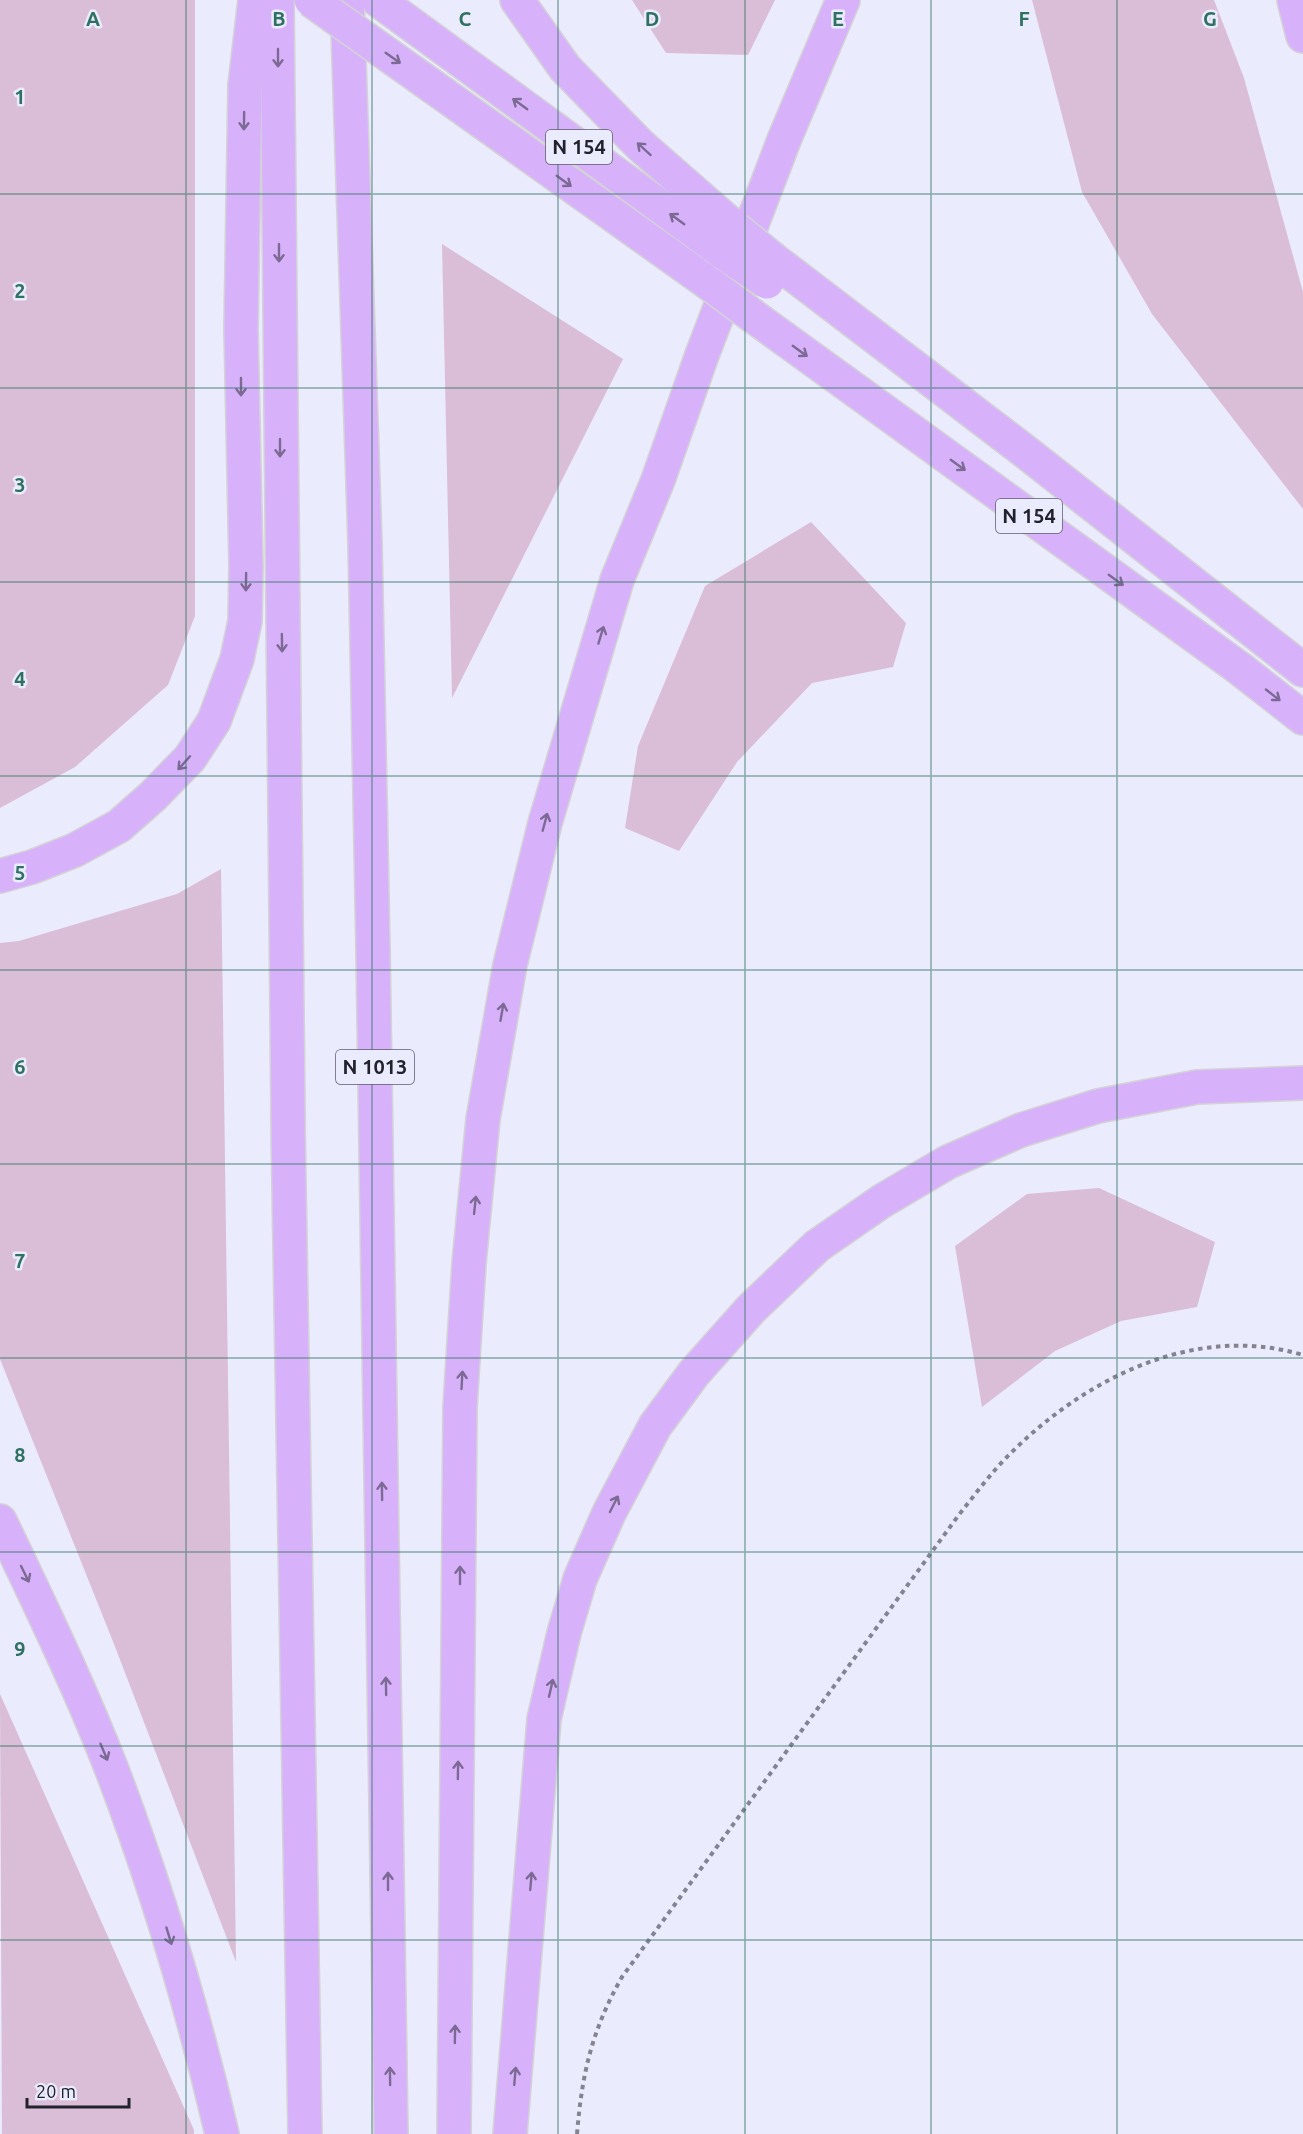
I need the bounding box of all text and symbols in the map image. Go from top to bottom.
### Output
text: A [86,7,100,30]
text: B [272,7,286,30]
text: C [459,7,472,30]
text: D [645,7,659,30]
text: E [832,7,844,30]
text: F [1018,7,1030,30]
text: G [1203,7,1217,30]
one-way arrow [272,48,284,68]
one-way arrow [384,52,400,64]
text: 1 [14,85,26,108]
one-way arrow [512,97,528,110]
one-way arrow [238,110,250,130]
road number: N 154 [546,130,612,164]
one-way arrow [637,142,652,156]
one-way arrow [556,175,572,187]
one-way arrow [670,212,686,225]
one-way arrow [273,243,285,263]
text: 2 [14,279,26,302]
one-way arrow [792,345,808,357]
one-way arrow [235,377,247,397]
one-way arrow [274,438,286,458]
one-way arrow [950,459,966,471]
text: 3 [14,473,26,496]
road number: N 154 [996,499,1062,533]
one-way arrow [240,572,252,592]
one-way arrow [1108,573,1124,586]
one-way arrow [596,626,607,645]
one-way arrow [276,633,287,653]
text: 4 [14,667,26,690]
one-way arrow [1265,689,1281,701]
one-way arrow [177,755,191,770]
one-way arrow [540,813,552,832]
text: 5 [14,861,26,884]
one-way arrow [497,1003,508,1022]
road number: N 1013 [336,1050,414,1084]
text: 6 [14,1055,26,1078]
one-way arrow [470,1195,481,1215]
text: 7 [14,1249,26,1272]
one-way arrow [456,1370,467,1390]
text: 8 [14,1443,26,1466]
one-way arrow [376,1481,387,1501]
one-way arrow [608,1496,620,1513]
one-way arrow [20,1565,32,1583]
one-way arrow [454,1565,466,1585]
text: 9 [14,1637,26,1660]
one-way arrow [380,1676,392,1696]
one-way arrow [546,1678,557,1698]
one-way arrow [99,1743,110,1761]
one-way arrow [452,1760,464,1780]
one-way arrow [382,1871,394,1891]
one-way arrow [525,1872,536,1892]
one-way arrow [164,1926,175,1945]
one-way arrow [449,2024,460,2044]
one-way arrow [384,2066,396,2086]
one-way arrow [509,2066,520,2086]
scale bar [27,2071,129,2109]
text: 20 m [36,2081,76,2101]

